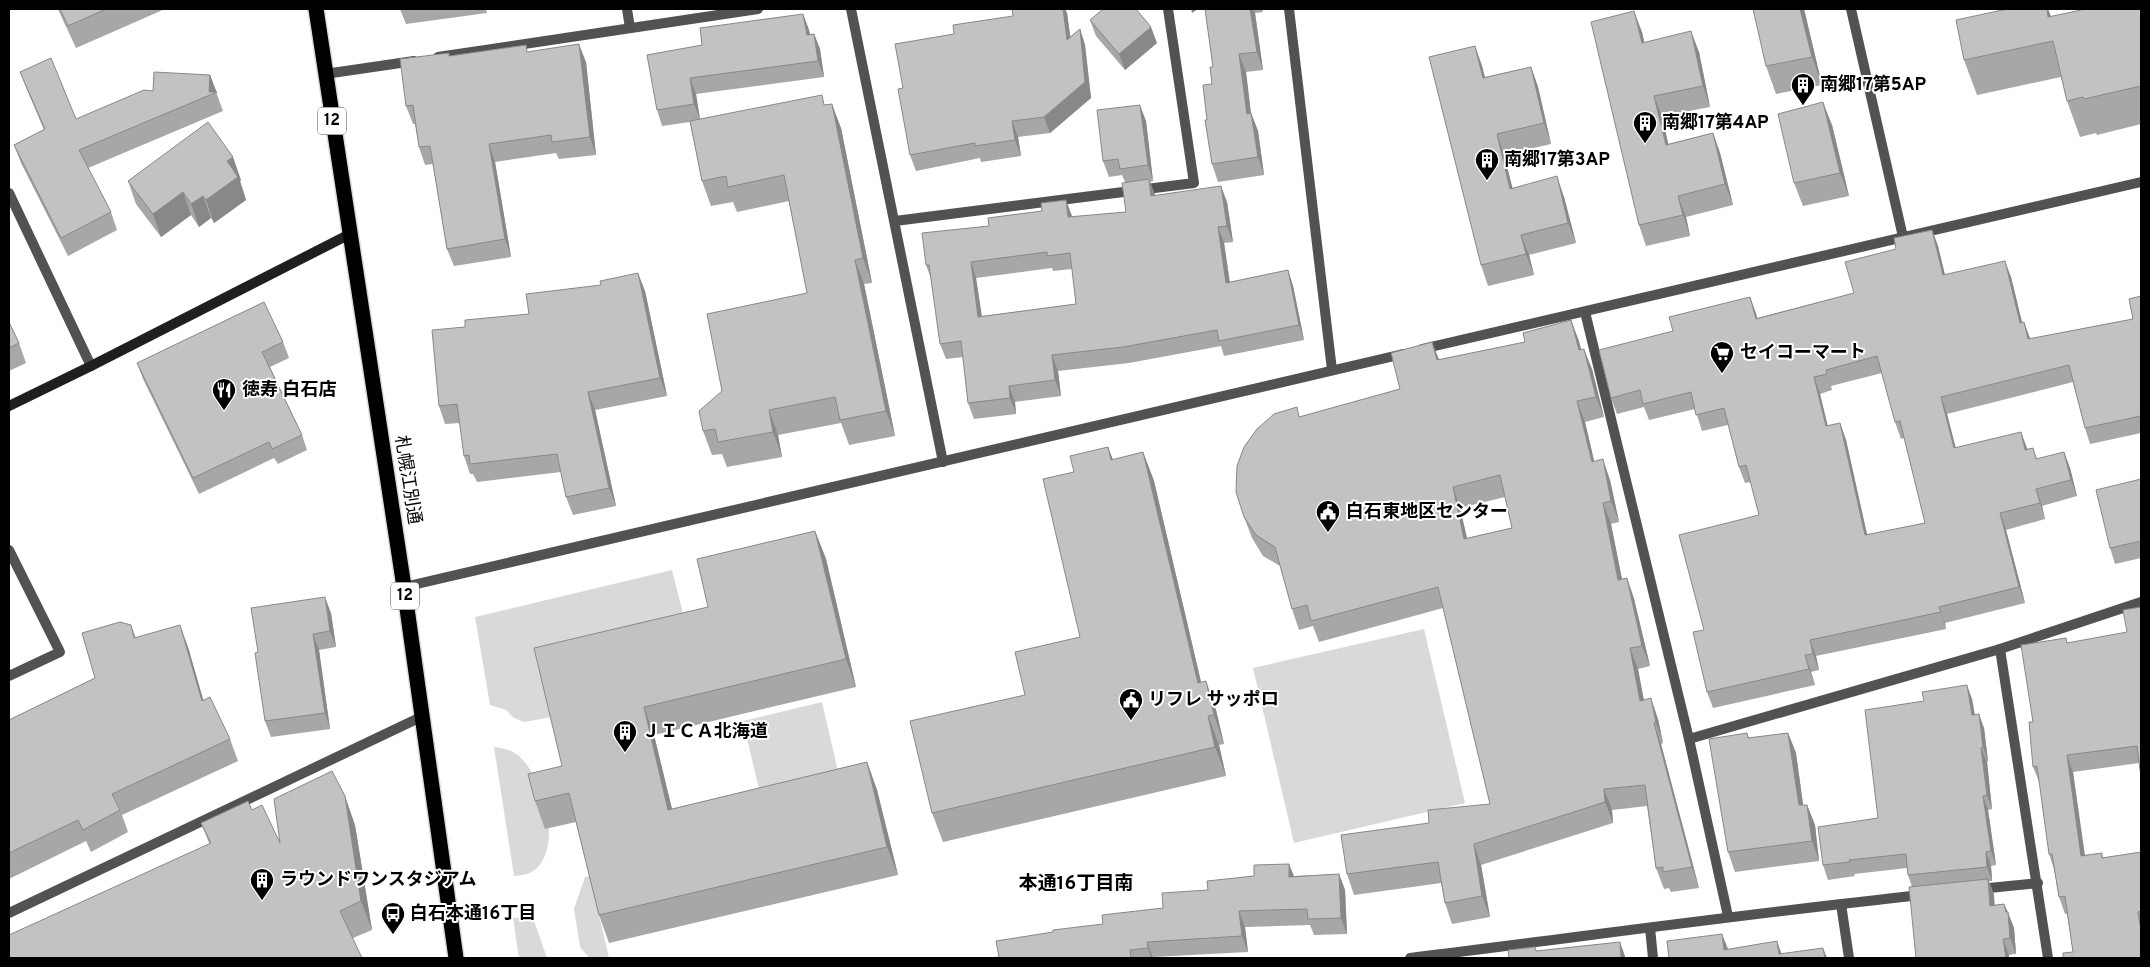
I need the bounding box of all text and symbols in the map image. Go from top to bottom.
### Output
building icon: 南郷17第5AP [1790,72,1816,106]
place label: 南郷17第5AP [1820,74,1927,97]
road number: 12 [318,108,346,134]
building icon: 南郷17第4AP [1632,110,1658,144]
place label: 南郷17第4AP [1662,112,1769,135]
building icon: 南郷17第3AP [1474,147,1500,181]
place label: 南郷17第3AP [1504,149,1610,172]
supermarket icon: セイコーマート [1709,340,1735,374]
place label: セイコーマート [1740,342,1866,365]
restaurant icon: 徳寿 白石店 [211,377,237,411]
place label: 徳寿 白石店 [242,379,337,402]
street label: 札幌江別通 [389,434,425,526]
public building icon: 白石東地区センター [1315,499,1341,533]
place label: 白石東地区センター [1346,501,1508,524]
road number: 12 [391,582,419,610]
public building icon: リフレ サッポロ [1118,687,1144,721]
place label: リフレ サッポロ [1148,689,1279,712]
building icon: ＪＩＣＡ北海道 [612,719,638,753]
place label: ＪＩＣＡ北海道 [642,721,768,744]
building icon: ラウンドワンスタジアム [249,867,275,901]
place label: ラウンドワンスタジアム [280,869,476,892]
district label: 本通16丁目南 [1019,872,1133,896]
bus stop icon: 白石本通16丁目 [380,901,406,935]
place label: 白石本通16丁目 [410,903,536,926]

